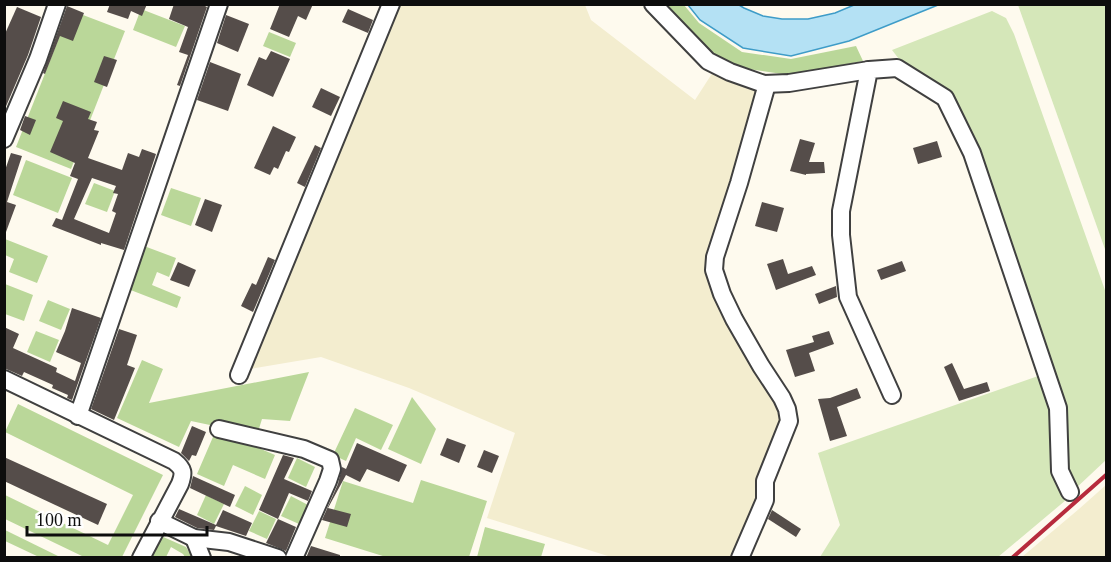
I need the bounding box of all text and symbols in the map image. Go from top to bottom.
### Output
scale bar [27,499,207,537]
text: 100 m [36,510,82,530]

